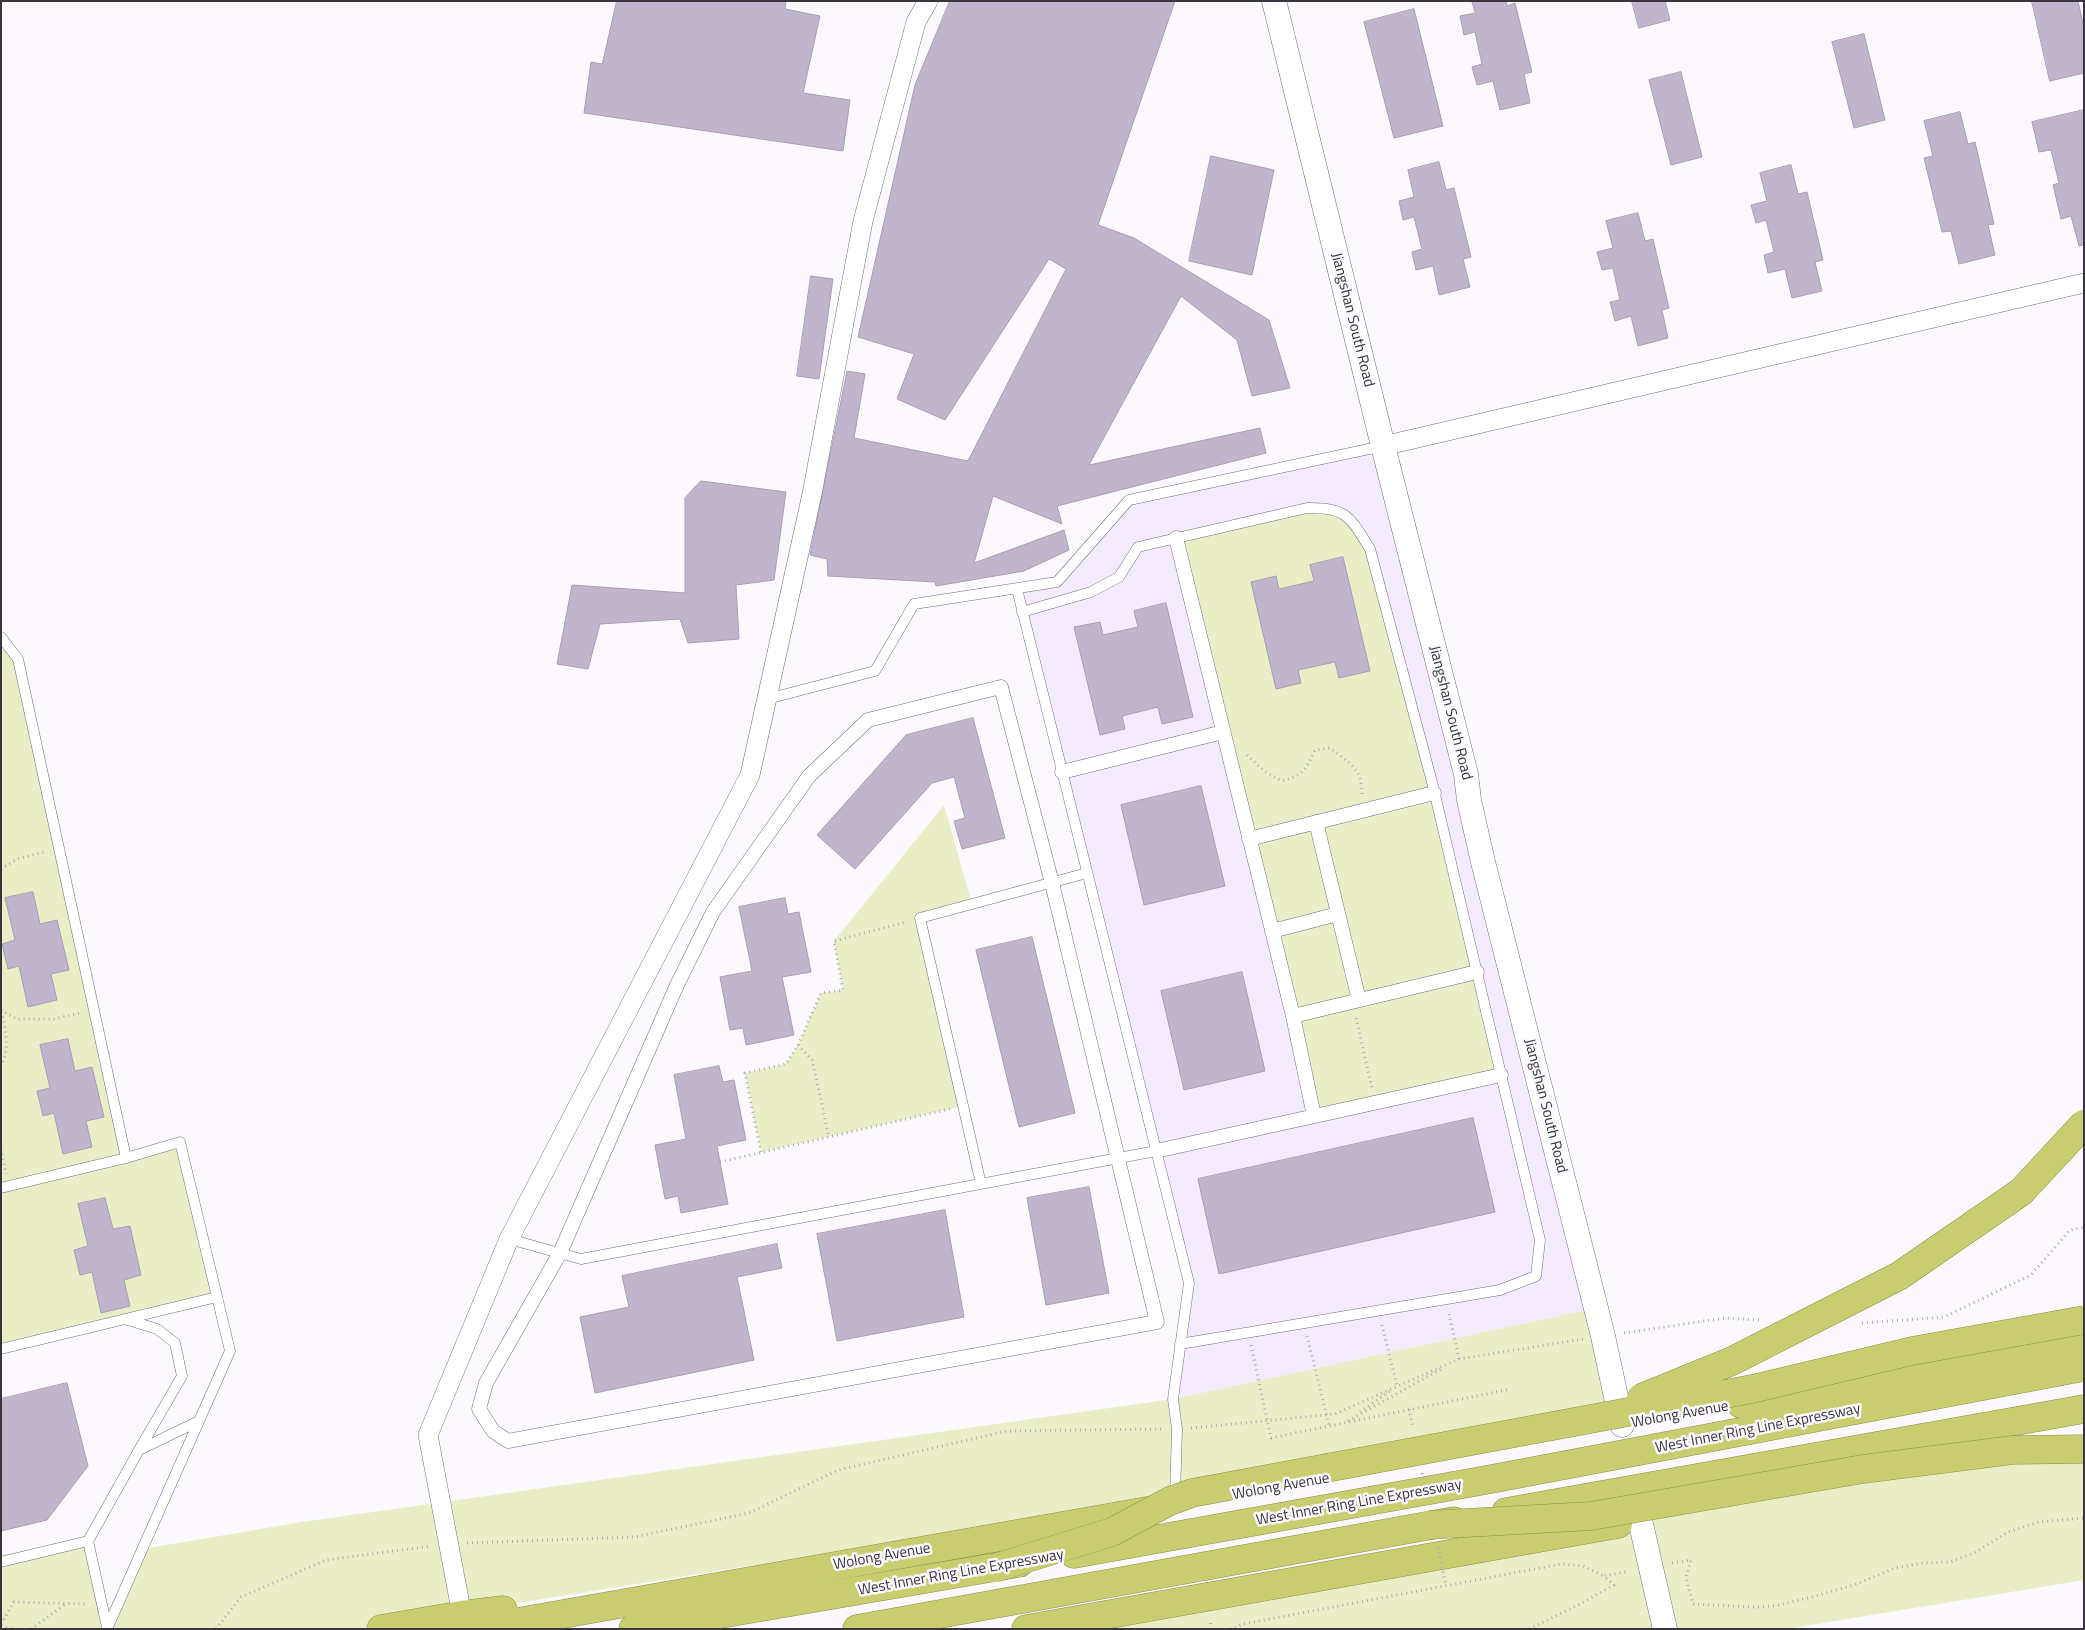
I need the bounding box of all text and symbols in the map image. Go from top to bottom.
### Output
street label: Jiangshan South Road [1327,251,1377,389]
street label: Jiangshan South Road [1425,644,1475,782]
street label: Jiangshan South Road [1520,1037,1570,1175]
street label: Wolong Avenue [1630,1398,1730,1432]
street label: West Inner Ring Line Expressway [1654,1400,1862,1458]
street label: Wolong Avenue [1231,1470,1331,1504]
street label: West Inner Ring Line Expressway [1255,1476,1463,1530]
street label: Wolong Avenue [832,1540,932,1574]
street label: West Inner Ring Line Expressway [857,1546,1065,1600]

